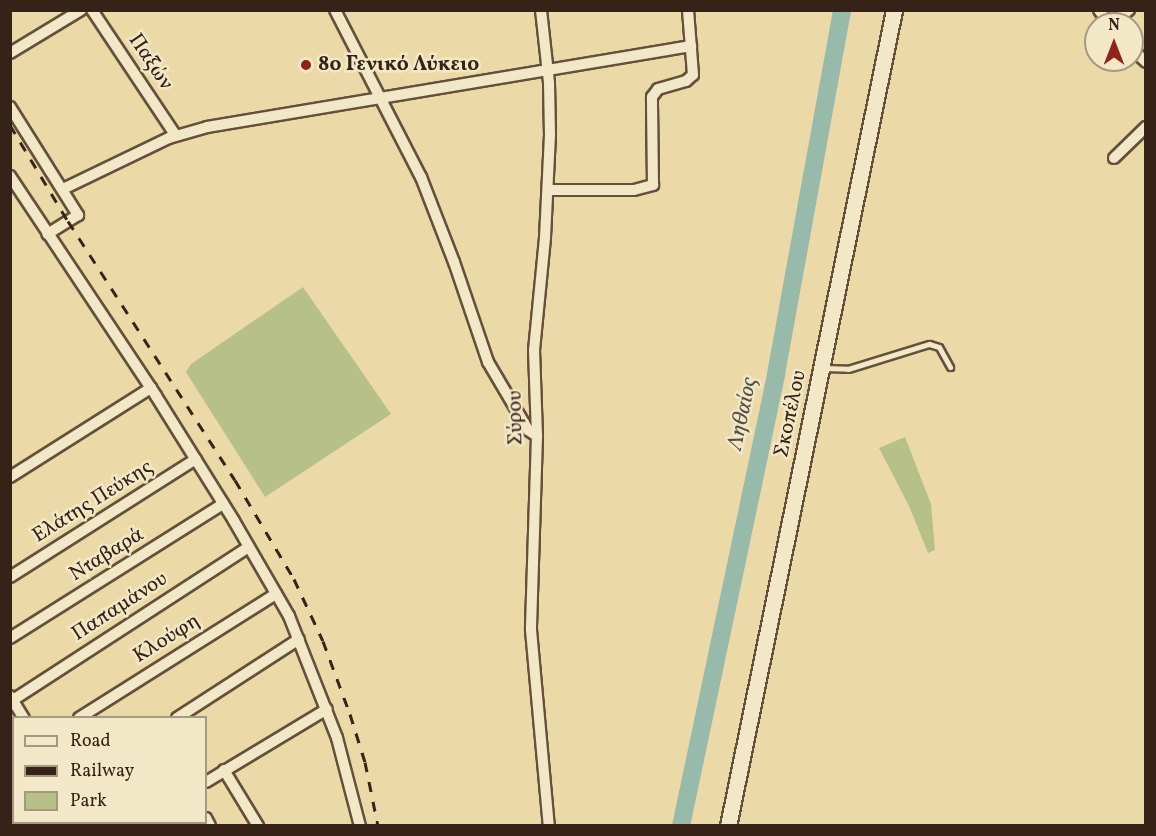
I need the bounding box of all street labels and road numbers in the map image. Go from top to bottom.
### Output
street label: Παξών [122,29,178,95]
street label: Σκοπέλου [769,368,813,460]
street label: Σύρου [503,390,529,446]
street label: Ελάτης Πεύκης [28,455,158,549]
street label: Νταβαρά [65,522,149,588]
street label: Παπαμάνου [67,567,173,647]
street label: Κλούφη [129,609,205,669]

